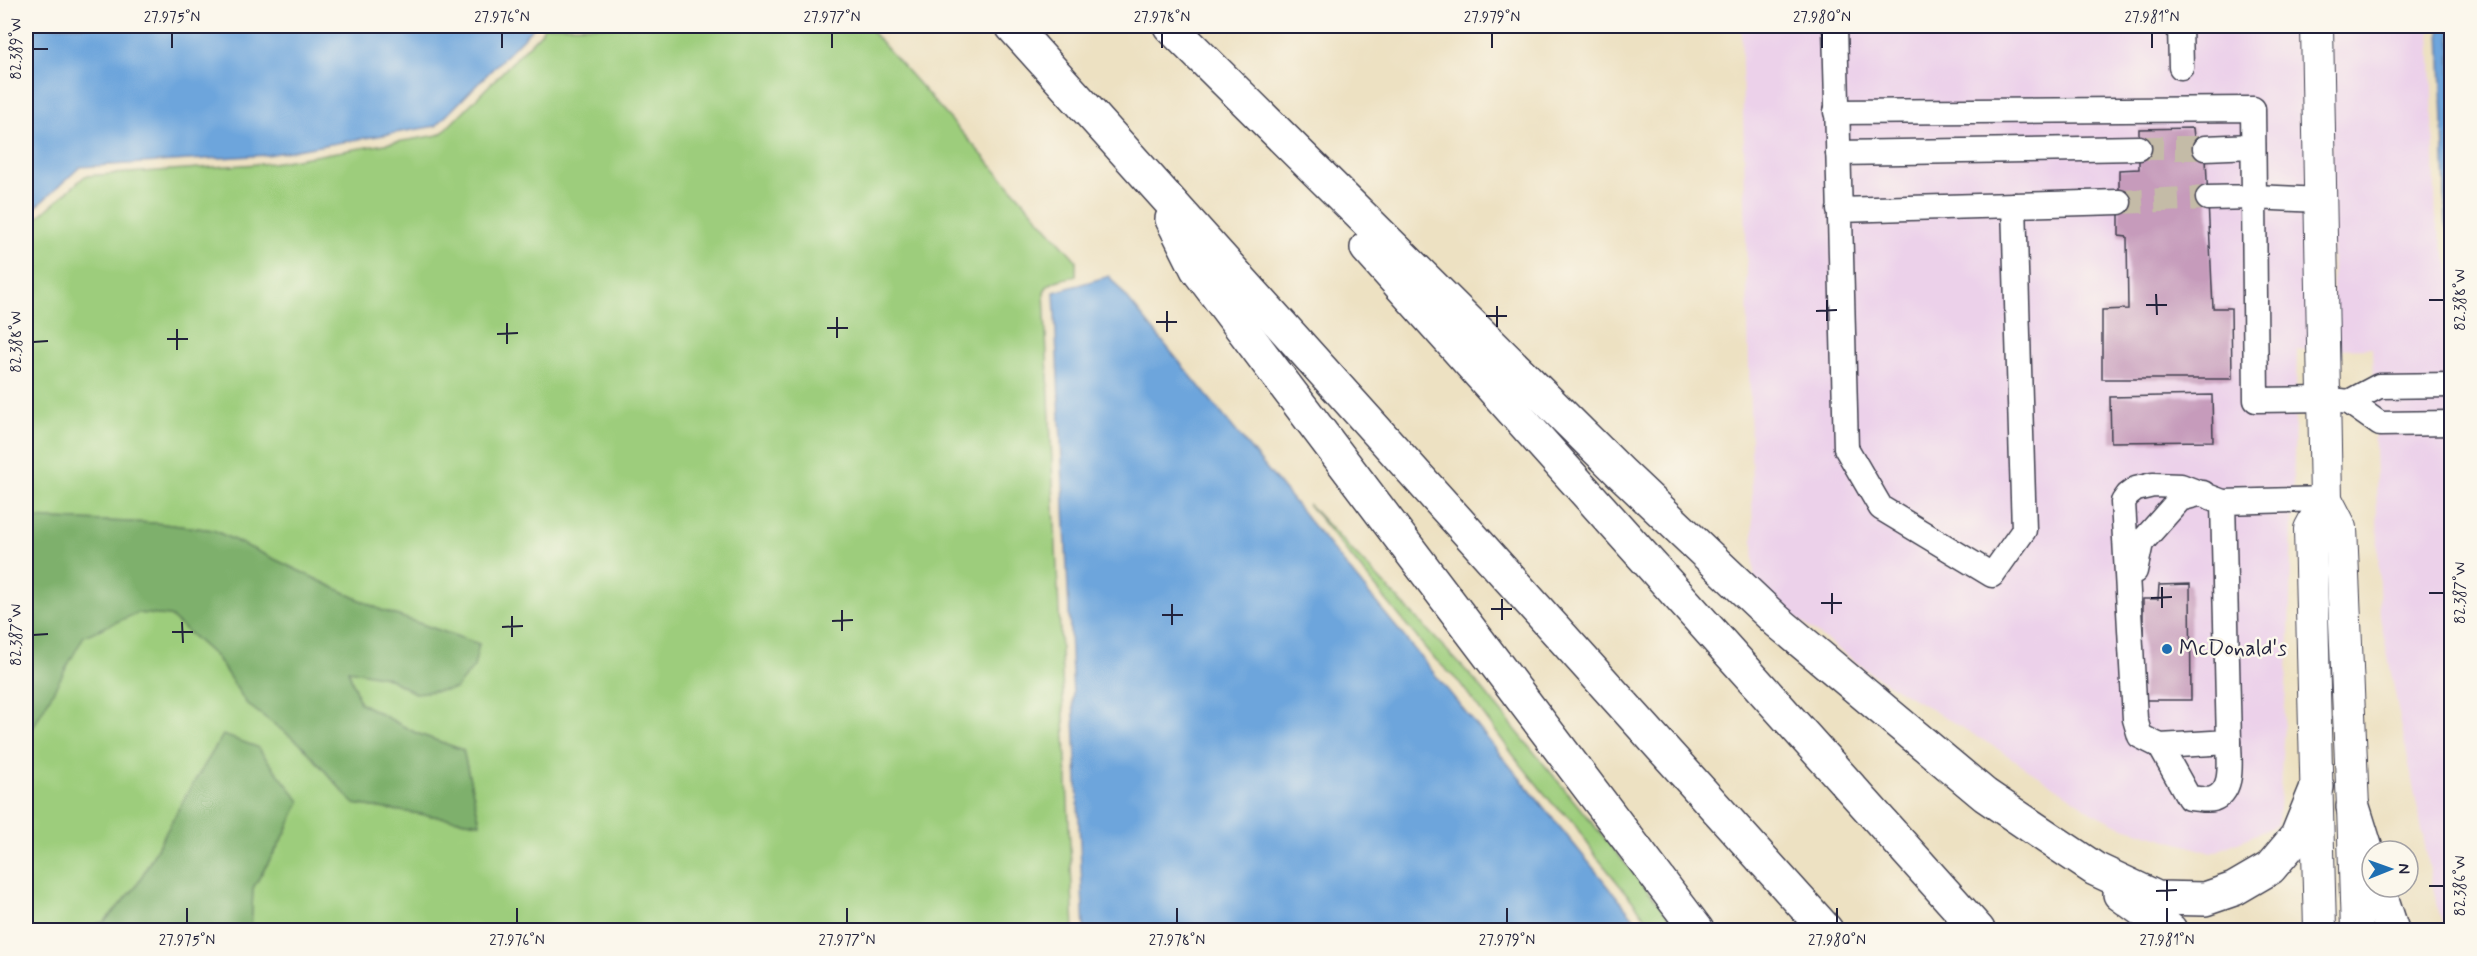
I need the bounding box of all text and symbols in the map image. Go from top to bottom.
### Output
text: 27.975°N [144,8,200,28]
text: 27.976°N [474,8,530,28]
text: 27.977°N [804,8,860,28]
text: 27.978°N [1134,8,1190,28]
text: 27.979°N [1464,8,1520,28]
text: 27.980°N [1793,8,1851,28]
text: 27.981°N [2125,8,2179,28]
text: 82.389°W [7,18,27,80]
text: 82.388°W [2451,269,2471,331]
text: 82.388°W [7,311,27,373]
text: 82.387°W [2451,562,2471,624]
text: 82.387°W [7,604,27,666]
place label: McDonald's [2179,635,2287,663]
marker: McDonald's [2160,642,2174,656]
north arrow [2360,839,2420,899]
text: 82.386°W [2451,856,2471,916]
text: N [2393,863,2414,874]
text: 27.975°N [159,931,215,951]
text: 27.976°N [489,931,545,951]
text: 27.977°N [819,931,875,951]
text: 27.978°N [1149,931,1205,951]
text: 27.979°N [1479,931,1535,951]
text: 27.980°N [1808,931,1866,951]
text: 27.981°N [2140,931,2194,951]

